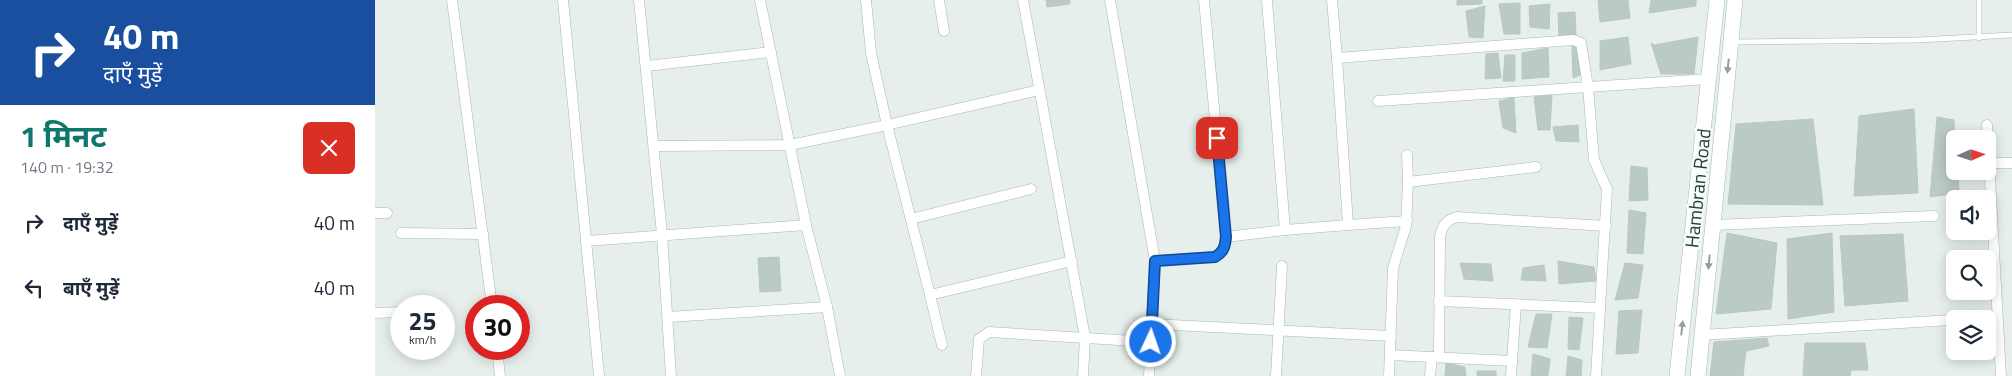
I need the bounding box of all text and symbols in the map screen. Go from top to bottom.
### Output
text: 40 m [103,9,179,63]
icon: right [20,20,85,85]
text: दाएँ मुड़ें [103,57,162,91]
one-way arrow [1724,58,1732,74]
text: 1 मिनट [20,113,106,159]
pin [1196,117,1238,159]
button: close [303,122,355,174]
icon: arrive [1203,124,1231,152]
street label: Hambran Road [1676,127,1718,249]
north arrow [1946,130,1996,180]
map controls [1946,130,1996,360]
text: 140 m · 19:32 [20,155,114,179]
button: sound [1946,190,1996,240]
text: दाएँ मुड़ें [63,208,118,237]
text: 40 m [314,208,355,237]
icon: right [20,209,48,237]
button: search [1946,250,1996,300]
one-way arrow [1705,255,1713,271]
text: बाएँ मुड़ें [63,273,119,302]
text: 40 m [314,273,355,302]
icon: left [20,274,48,302]
speed limit sign: 30 [465,295,530,360]
text: 25 [408,302,437,340]
button: layers [1946,310,1996,360]
position arrow [1124,315,1176,367]
one-way arrow [1678,319,1686,335]
text: km/h [409,330,436,349]

